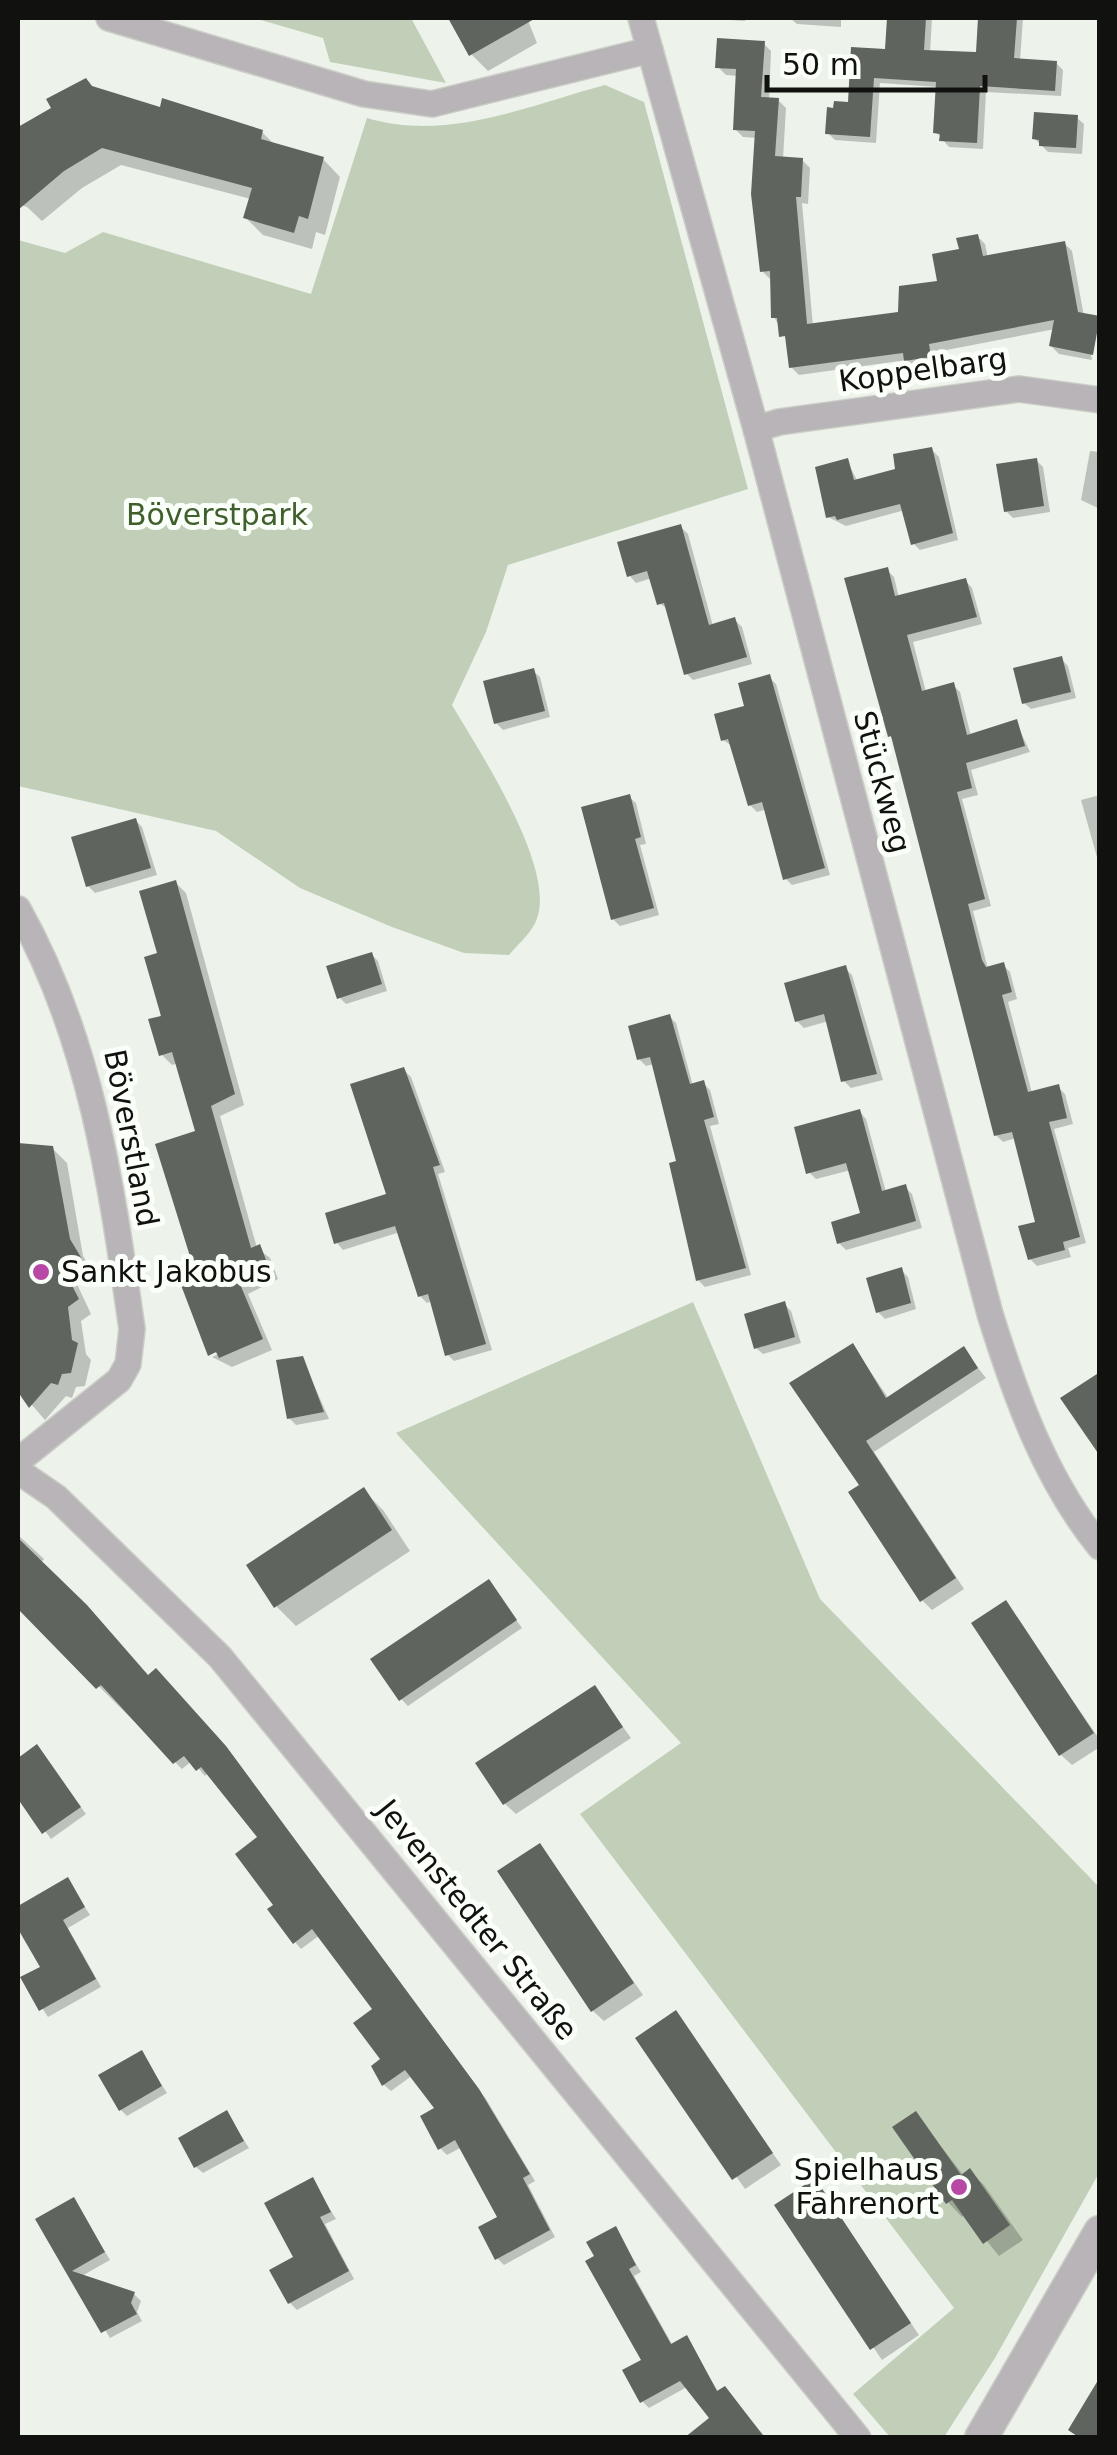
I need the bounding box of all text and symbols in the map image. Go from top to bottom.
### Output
scale bar [767,30,984,92]
text: 50 m [782,47,859,82]
street label: Koppelbarg [836,340,1009,399]
park label: Böverstpark [126,497,309,532]
street label: Stückweg [847,707,918,857]
street label: Böverstland [97,1046,166,1229]
place label: Sankt Jakobus [61,1254,272,1289]
marker: Sankt Jakobus [30,1261,52,1283]
street label: Jevenstedter Straße [369,1791,585,2047]
place label: Spielhaus Fahrenort [794,2152,939,2221]
marker: Spielhaus Fahrenort [948,2176,970,2198]

